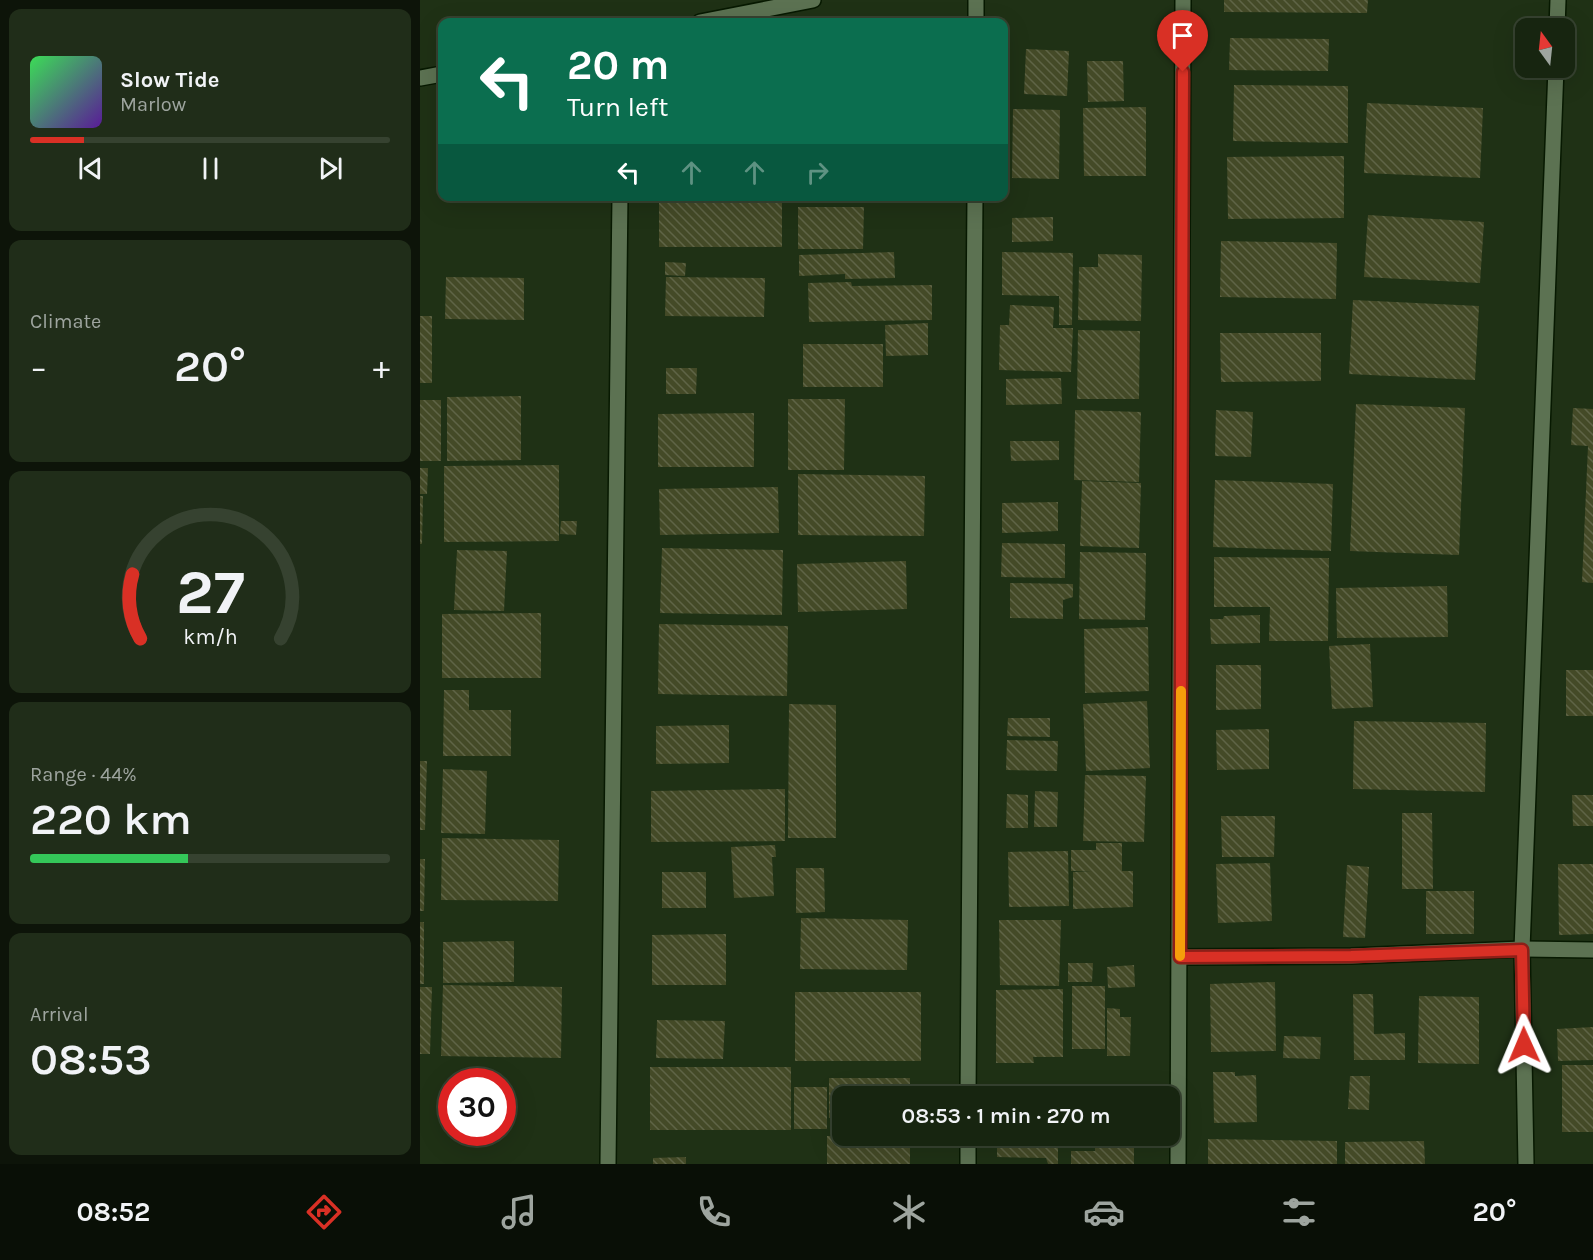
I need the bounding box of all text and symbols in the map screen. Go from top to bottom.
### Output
pin [1157,10,1208,72]
north arrow [1515,18,1575,78]
map controls [1515,18,1575,78]
icon: arrive [1166,19,1199,52]
text: 20 m [567,40,669,90]
icon: left [468,42,546,120]
text: Slow Tide [120,67,220,93]
text: Turn left [567,91,668,123]
text: Marlow [120,93,186,116]
icon: previous [74,152,107,185]
icon: pause [194,152,227,185]
icon: next [314,152,347,185]
icon: left [612,156,645,189]
icon: ahead [675,156,708,189]
icon: ahead [738,156,771,189]
icon: right [801,156,834,189]
text: Climate [30,310,101,333]
text: 20° [174,340,246,392]
text: − [30,348,47,386]
text: + [373,348,390,386]
text: 27 [176,556,244,629]
text: km/h [183,624,237,649]
text: Range · 44% [30,763,137,786]
text: 220 km [30,793,192,845]
text: Arrival [30,1003,89,1026]
position arrow [1492,1013,1556,1077]
text: 08:53 [30,1033,152,1085]
speed limit sign: 30 [438,1068,516,1146]
text: 08:53 · 1 min · 270 m [902,1103,1111,1129]
icon: directions [303,1191,345,1233]
icon: music [498,1191,540,1233]
icon: phone [693,1191,735,1233]
icon: climate [888,1191,930,1233]
icon: car [1083,1191,1125,1233]
icon: filters [1278,1191,1320,1233]
text: 08:52 [76,1196,150,1228]
text: 20° [1473,1196,1516,1228]

